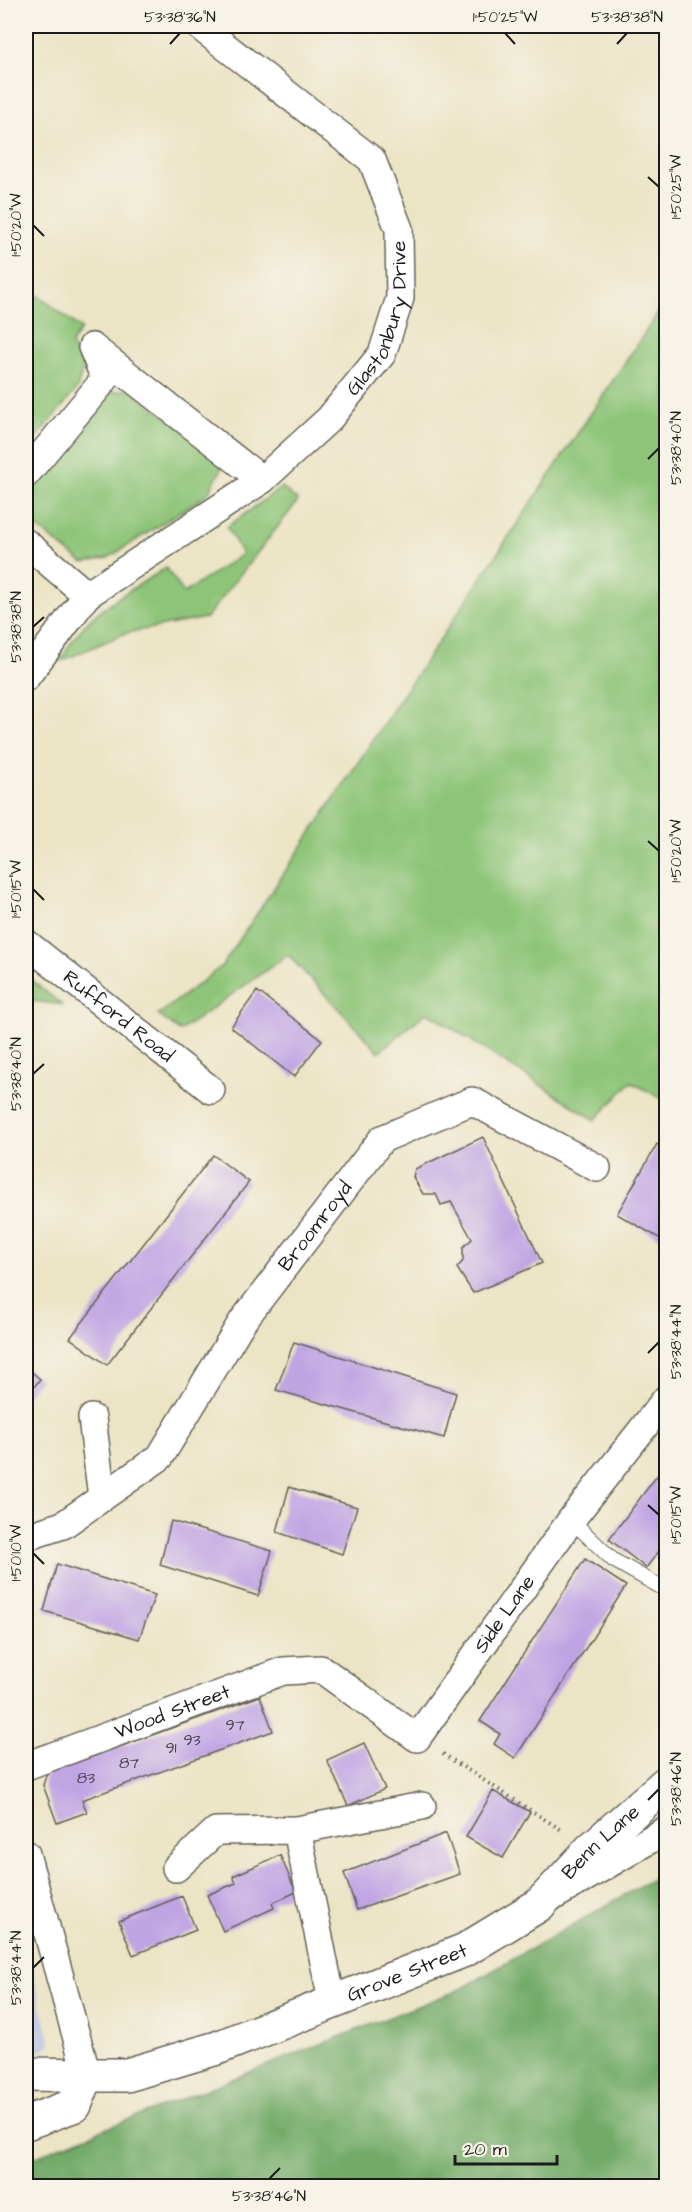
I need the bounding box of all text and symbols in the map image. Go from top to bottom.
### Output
text: 53°38'36"N [144,7,216,28]
text: 1°50'25"W [473,7,537,28]
text: 53°38'38"N [591,7,663,28]
text: 1°50'25"W [666,155,687,219]
text: 1°50'20"W [6,193,27,257]
street label: Glastonbury Drive [339,240,415,402]
text: 53°38'40"N [666,411,687,485]
text: 53°38'38"N [6,591,27,663]
text: 1°50'20"W [666,819,687,883]
text: 1°50'15"W [6,860,27,918]
street label: Rufford Road [57,964,180,1069]
text: 53°38'40"N [6,1037,27,1111]
street label: Broomroyd [272,1175,359,1277]
text: 53°38'44"N [666,1305,687,1379]
text: 1°50'15"W [666,1486,687,1544]
text: 1°50'10"W [6,1525,27,1581]
street label: Side Lane [467,1569,542,1659]
street label: Wood Street [111,1678,234,1746]
house number: 97 [226,1714,245,1736]
house number: 93 [183,1729,201,1751]
house number: 91 [165,1737,177,1759]
house number: 87 [119,1752,139,1774]
text: 53°38'46"N [666,1752,687,1826]
house number: 83 [77,1767,95,1789]
street label: Benn Lane [555,1798,646,1886]
text: 53°38'44"N [6,1931,27,2005]
street label: Grove Street [343,1936,471,2009]
scale bar [455,2128,557,2166]
text: 20 m [464,2137,507,2162]
text: 53°38'46"N [232,2186,306,2207]

